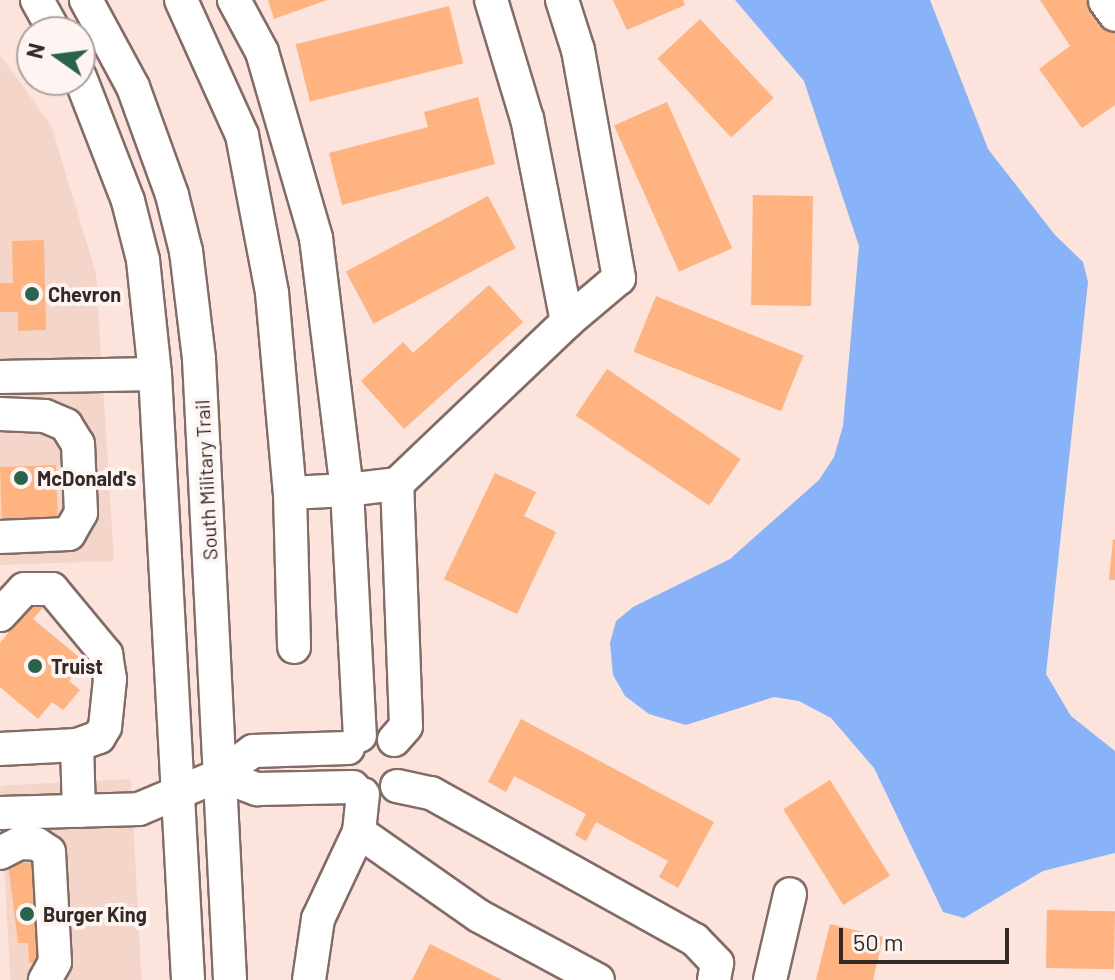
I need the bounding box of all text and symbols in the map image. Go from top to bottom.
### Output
north arrow [16,16,96,96]
text: N [20,40,49,61]
place label: Chevron [48,282,121,306]
marker: Chevron [23,285,41,303]
street label: South Military Trail [190,399,222,561]
place label: McDonald's [37,466,136,490]
marker: McDonald's [12,469,30,487]
place label: Truist [51,654,103,678]
marker: Truist [26,657,44,675]
place label: Burger King [43,902,147,926]
marker: Burger King [18,905,36,923]
scale bar [843,912,1013,962]
text: 50 m [853,927,904,956]

